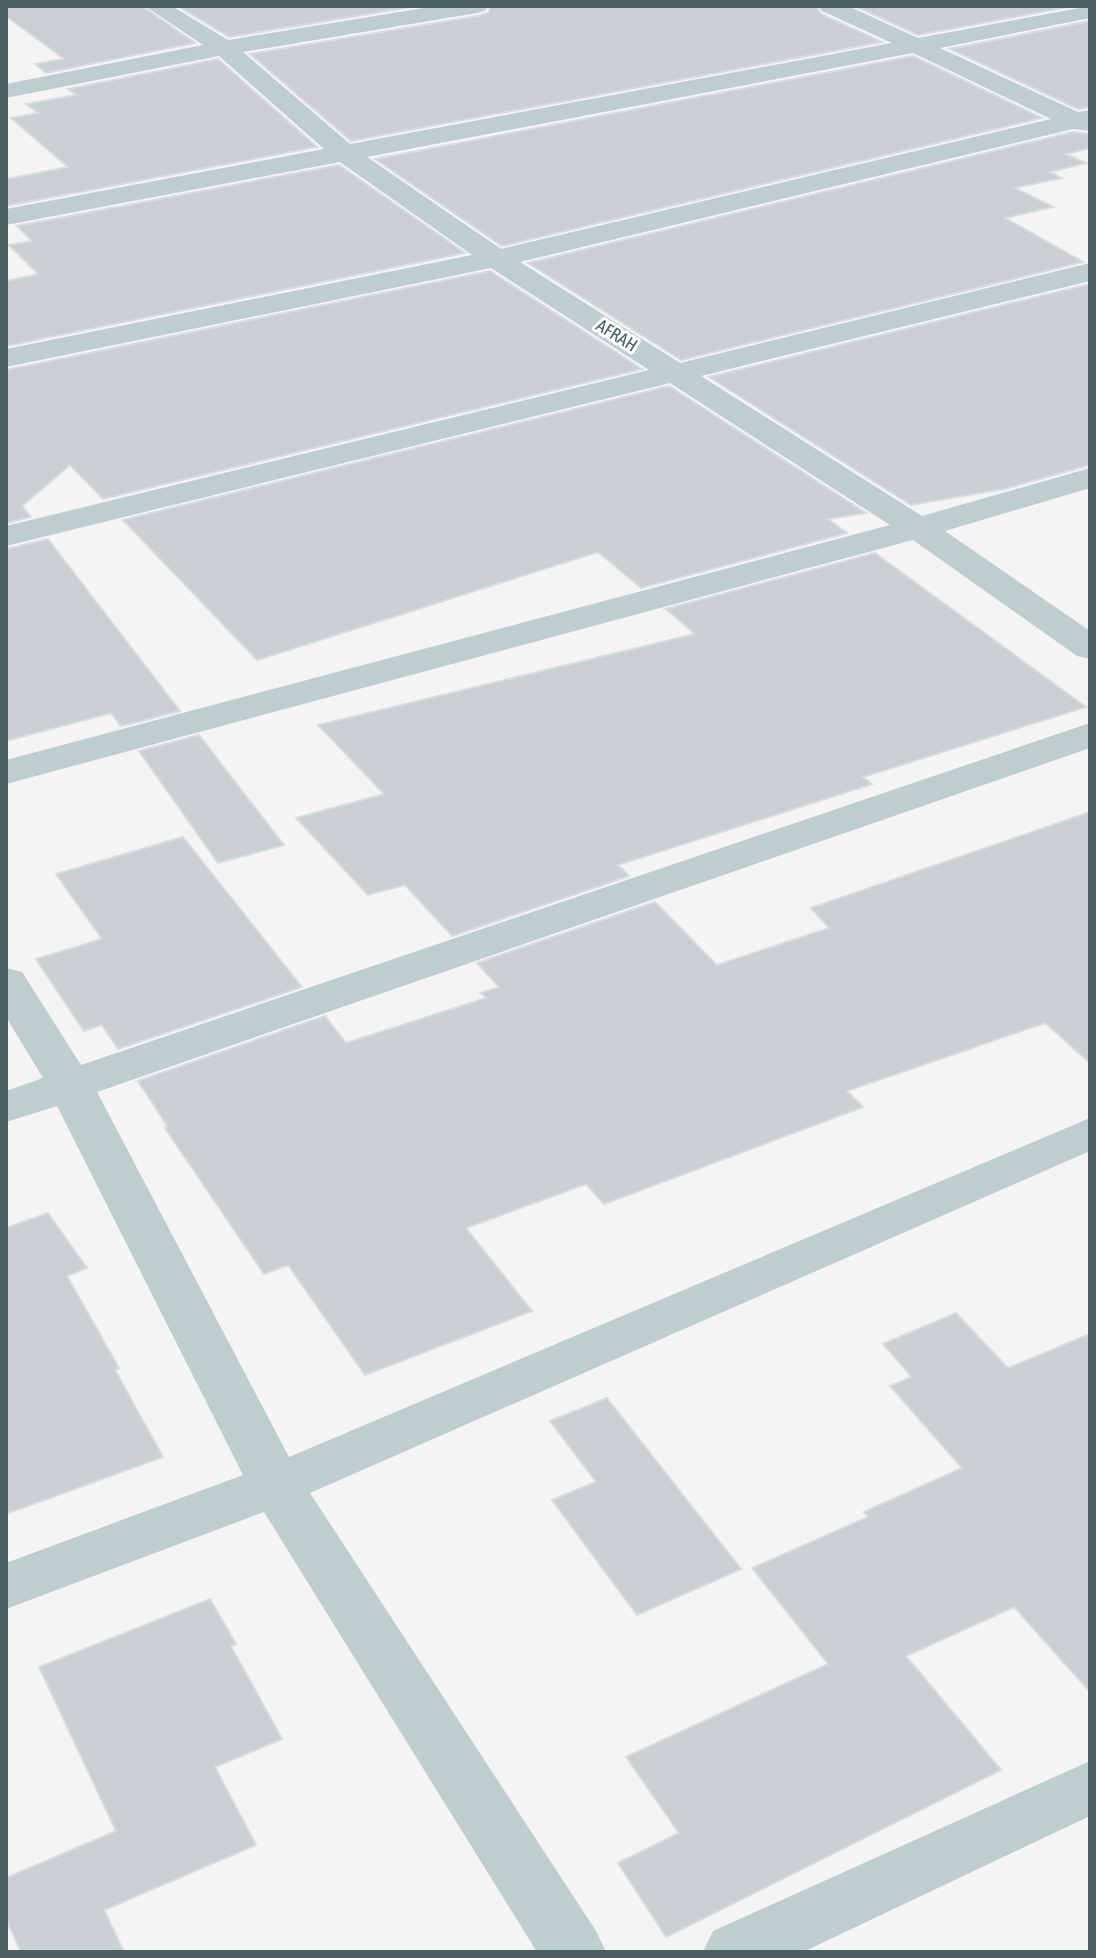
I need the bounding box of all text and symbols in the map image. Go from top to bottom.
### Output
street label: AFRAH [593,314,641,356]

